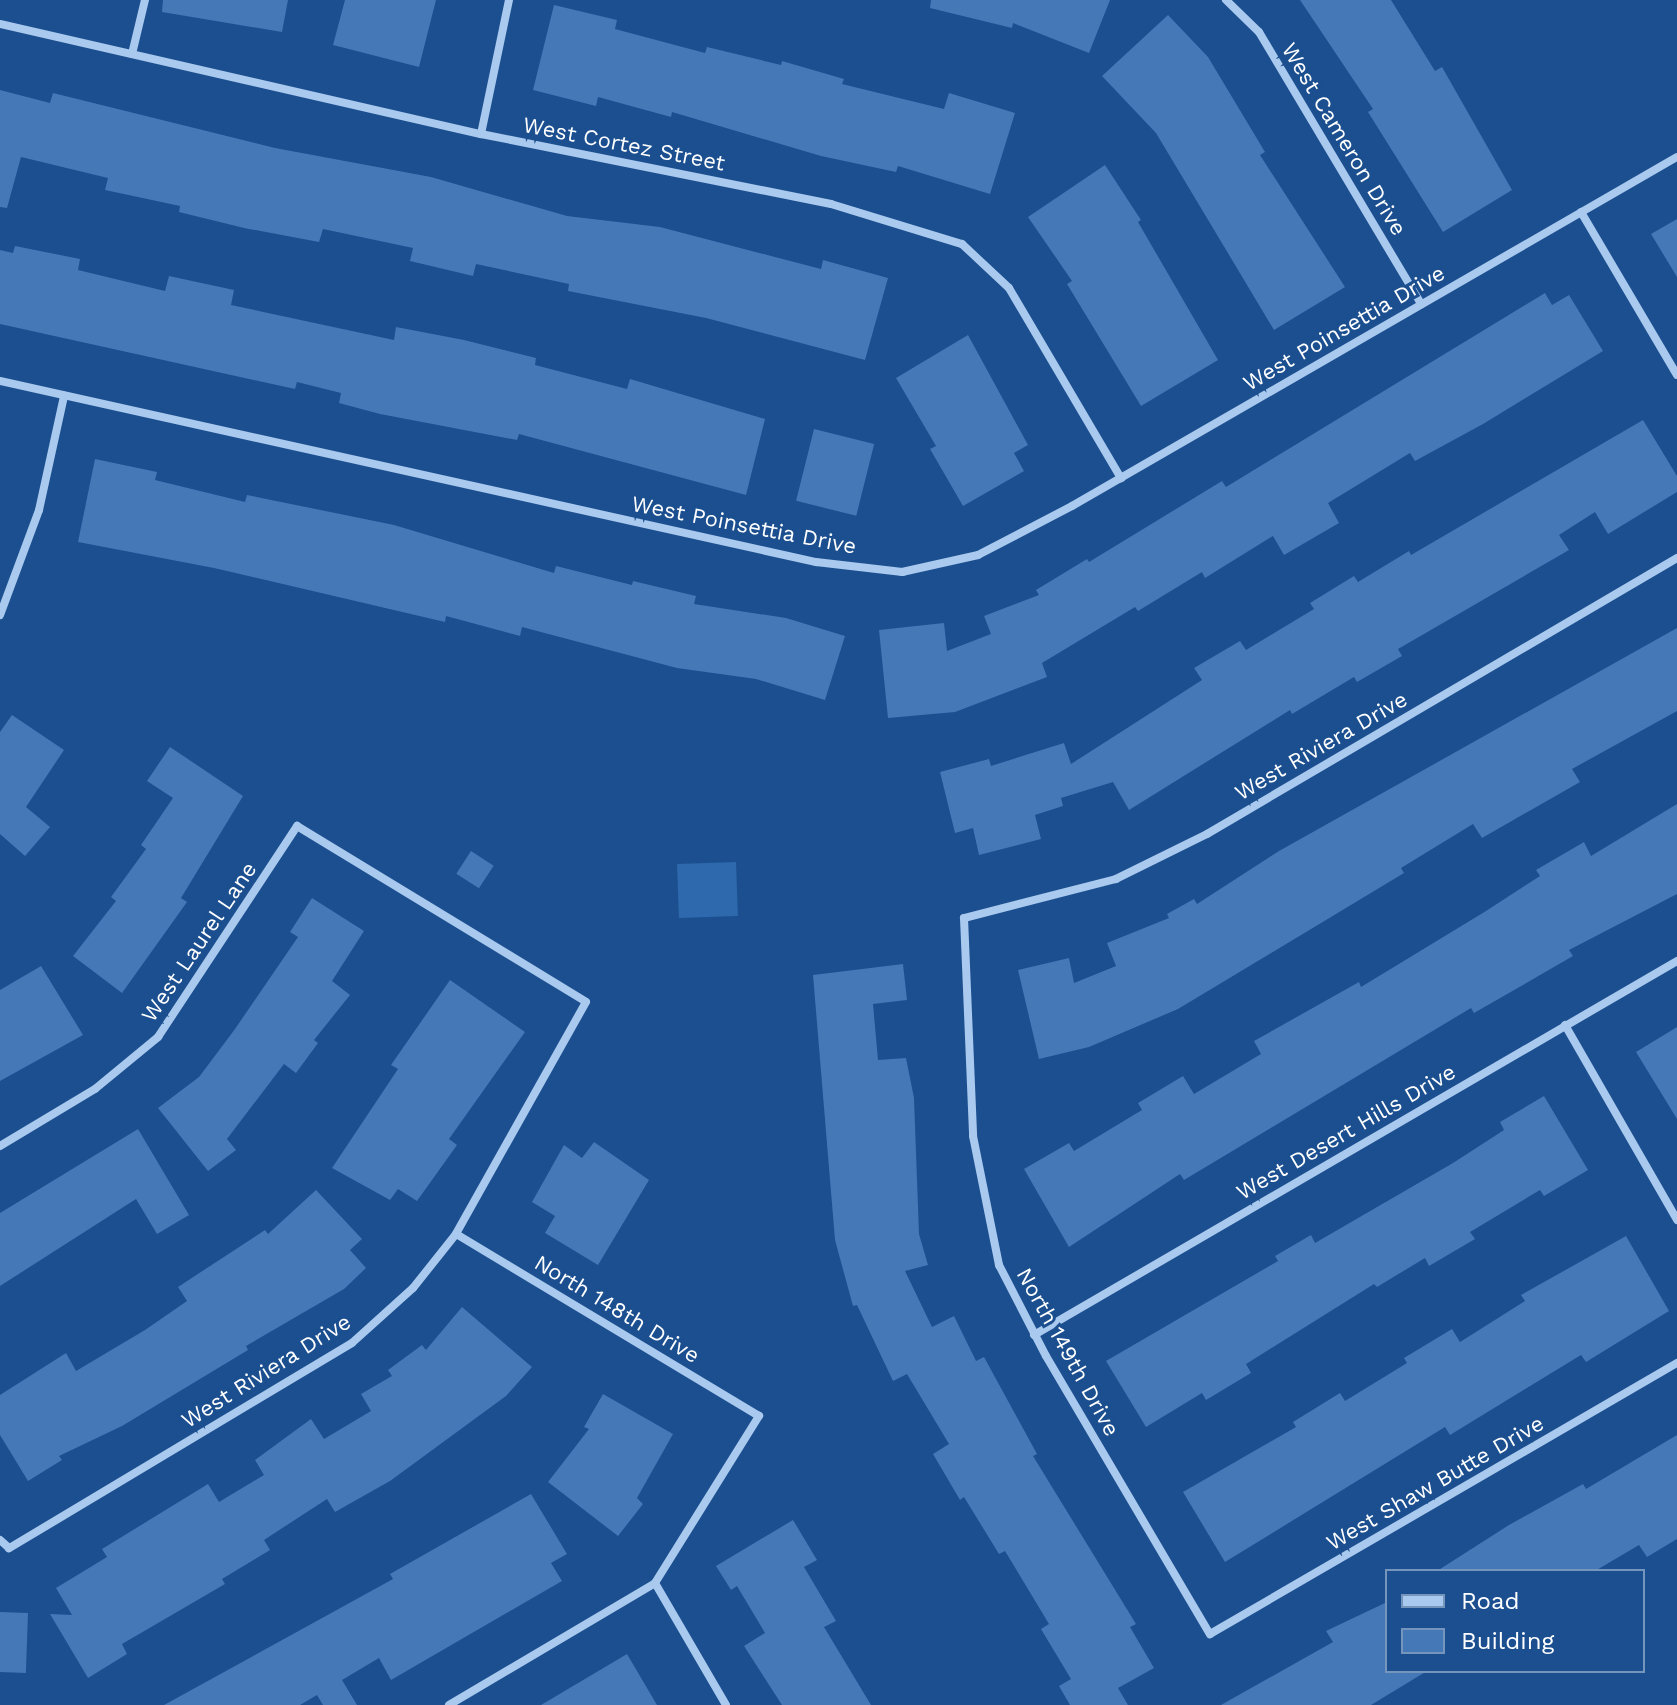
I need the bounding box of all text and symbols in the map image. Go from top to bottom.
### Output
street label: West Cameron Drive [1276,38,1412,240]
street label: West Cortez Street [521,111,727,177]
street label: West Poinsettia Drive [1238,259,1450,397]
street label: West Poinsettia Drive [629,490,859,560]
street label: West Riviera Drive [1230,686,1412,806]
street label: West Laurel Lane [135,857,263,1027]
street label: West Desert Hills Drive [1232,1058,1460,1206]
street label: North 148th Drive [529,1249,705,1369]
street label: North 149th Drive [1011,1263,1125,1441]
street label: West Riviera Drive [176,1308,356,1434]
street label: West Shaw Butte Drive [1321,1410,1549,1556]
legend [1385,1569,1645,1673]
text: Road [1461,1587,1520,1615]
text: Building [1461,1627,1554,1655]

